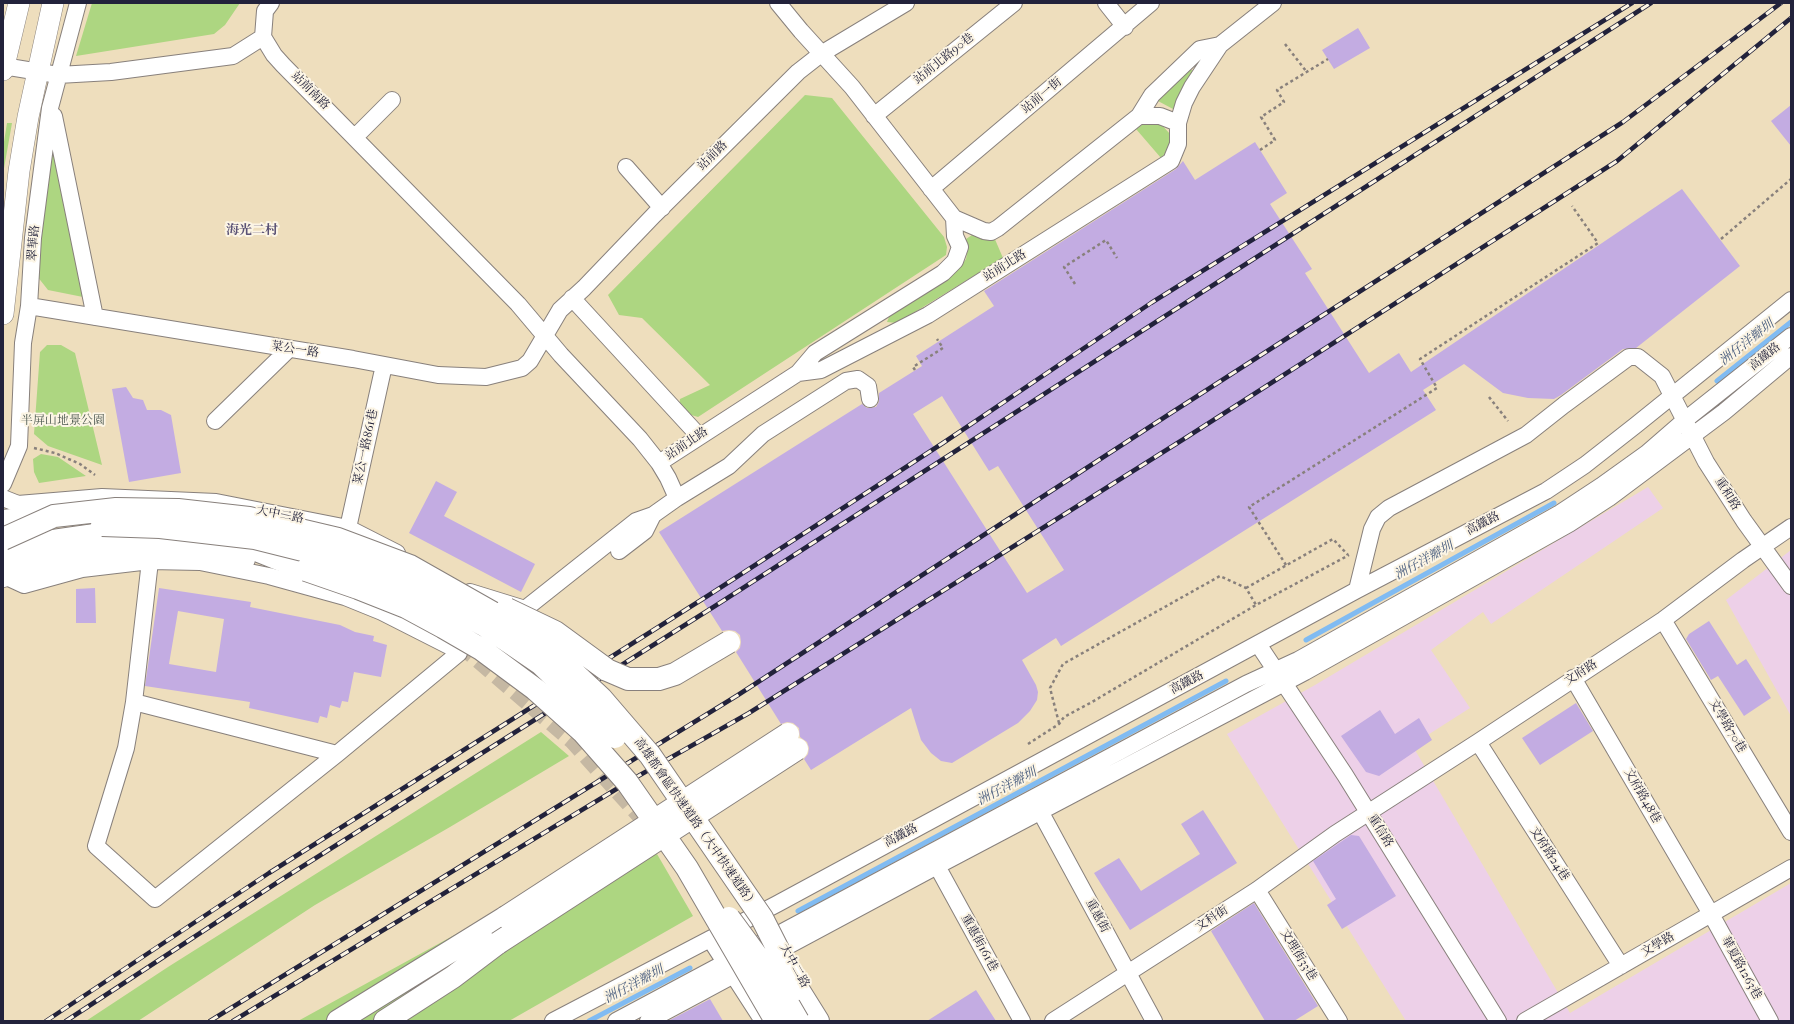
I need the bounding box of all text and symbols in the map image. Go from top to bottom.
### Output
street label: 站前北路90巷 [911,30,977,88]
street label: 站前南路 [288,69,332,113]
street label: 站前一街 [1019,75,1065,117]
street label: 站前路 [695,138,731,174]
district label: 海光二村 [226,223,278,239]
street label: 翠華路 [25,224,43,262]
street label: 站前北路 [981,247,1029,285]
water label: 洲仔洋瓣圳 [1717,317,1777,369]
street label: 菜公一路 [270,339,320,361]
street label: 高鐵路 [1746,340,1784,374]
street label: 菜公一路861巷 [351,408,381,486]
park label: 半屏山地景公園 [21,414,105,428]
street label: 站前北路 [663,425,711,463]
street label: 重和路 [1711,475,1743,513]
street label: 大中二路 [255,503,305,527]
street label: 高鐵路 [1464,509,1502,539]
water label: 洲仔洋瓣圳 [1392,538,1456,584]
street label: 文府路 [1562,657,1600,689]
street label: 高鐵路 [1168,668,1206,698]
street label: 文學路70巷 [1705,696,1749,756]
street label: 高雄都會區快速道路（大中快速道路） [631,735,759,911]
water label: 洲仔洋瓣圳 [975,765,1039,809]
street label: 文府路48巷 [1620,766,1664,826]
street label: 重信路 [1364,812,1396,850]
street label: 高鐵路 [882,821,920,851]
street label: 文府路24巷 [1526,824,1572,884]
street label: 重惠街 [1082,897,1112,935]
street label: 文科街 [1193,903,1231,935]
street label: 重惠街161巷 [957,912,1001,974]
street label: 文理街33巷 [1277,927,1319,983]
street label: 文學路 [1639,930,1677,960]
street label: 華夏路1263巷 [1718,934,1764,1002]
street label: 大中二路 [776,942,812,990]
water label: 洲仔洋瓣圳 [602,963,666,1007]

